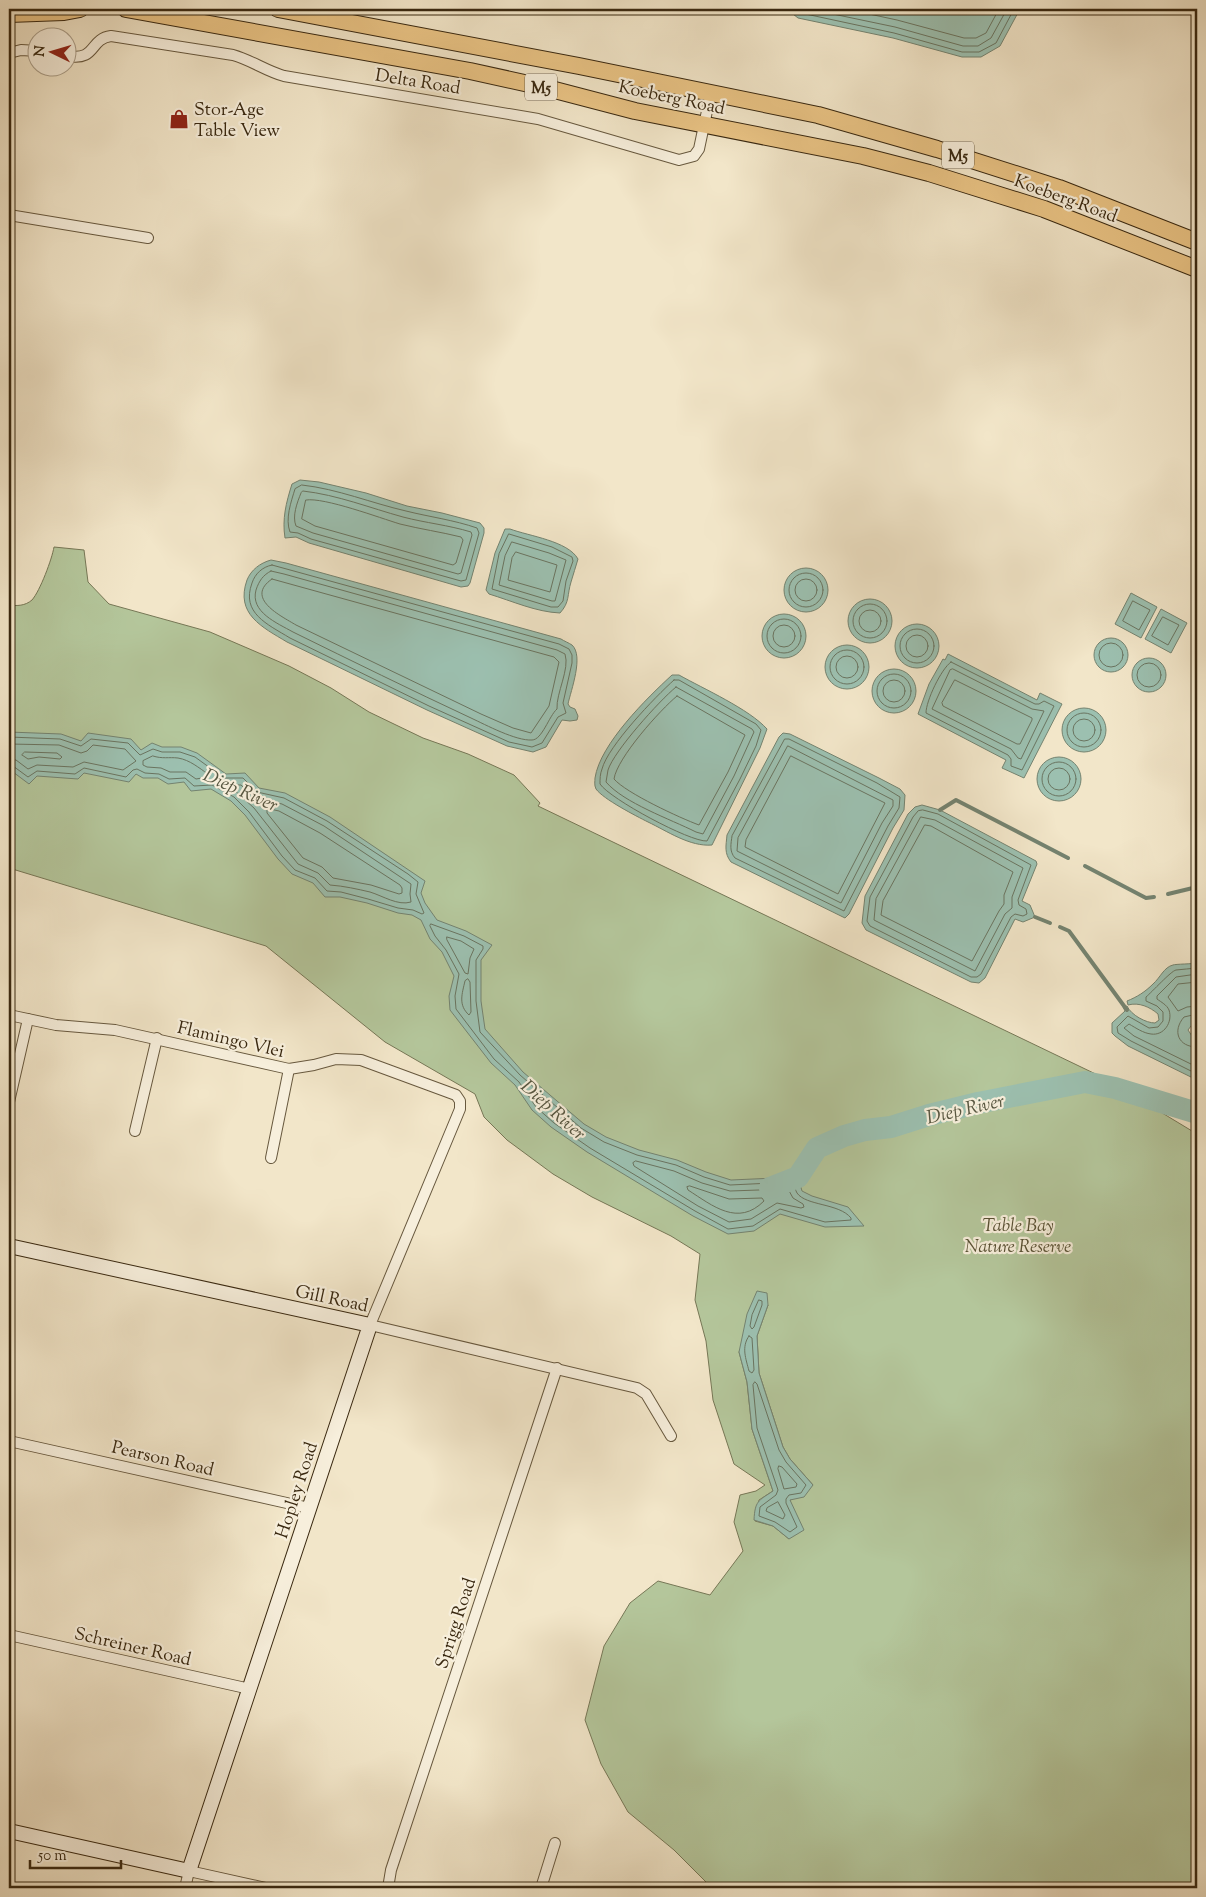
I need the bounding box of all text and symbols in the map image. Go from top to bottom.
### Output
north arrow [28,28,78,78]
text: N [31,45,51,57]
street label: Delta Road [373,63,462,103]
road number: M5 [525,74,557,100]
street label: Koeberg Road [616,75,727,123]
place label: Stor-Age Table View [194,98,281,145]
shop icon: Stor-Age Table View [168,108,190,130]
road number: M5 [942,142,974,168]
street label: Koeberg Road [1010,169,1121,231]
water label: Diep River [198,763,282,820]
street label: Flamingo Vlei [175,1016,287,1066]
water label: Diep River [514,1074,591,1148]
water label: Diep River [924,1088,1008,1133]
park label: Table Bay Nature Reserve [965,1214,1071,1261]
street label: Gill Road [293,1280,371,1320]
street label: Pearson Road [109,1436,216,1484]
street label: Hopley Road [270,1439,326,1542]
street label: Sprigg Road [430,1575,484,1672]
street label: Schreiner Road [71,1622,194,1674]
scale bar [30,1837,121,1869]
text: 50 m [37,1846,67,1867]

